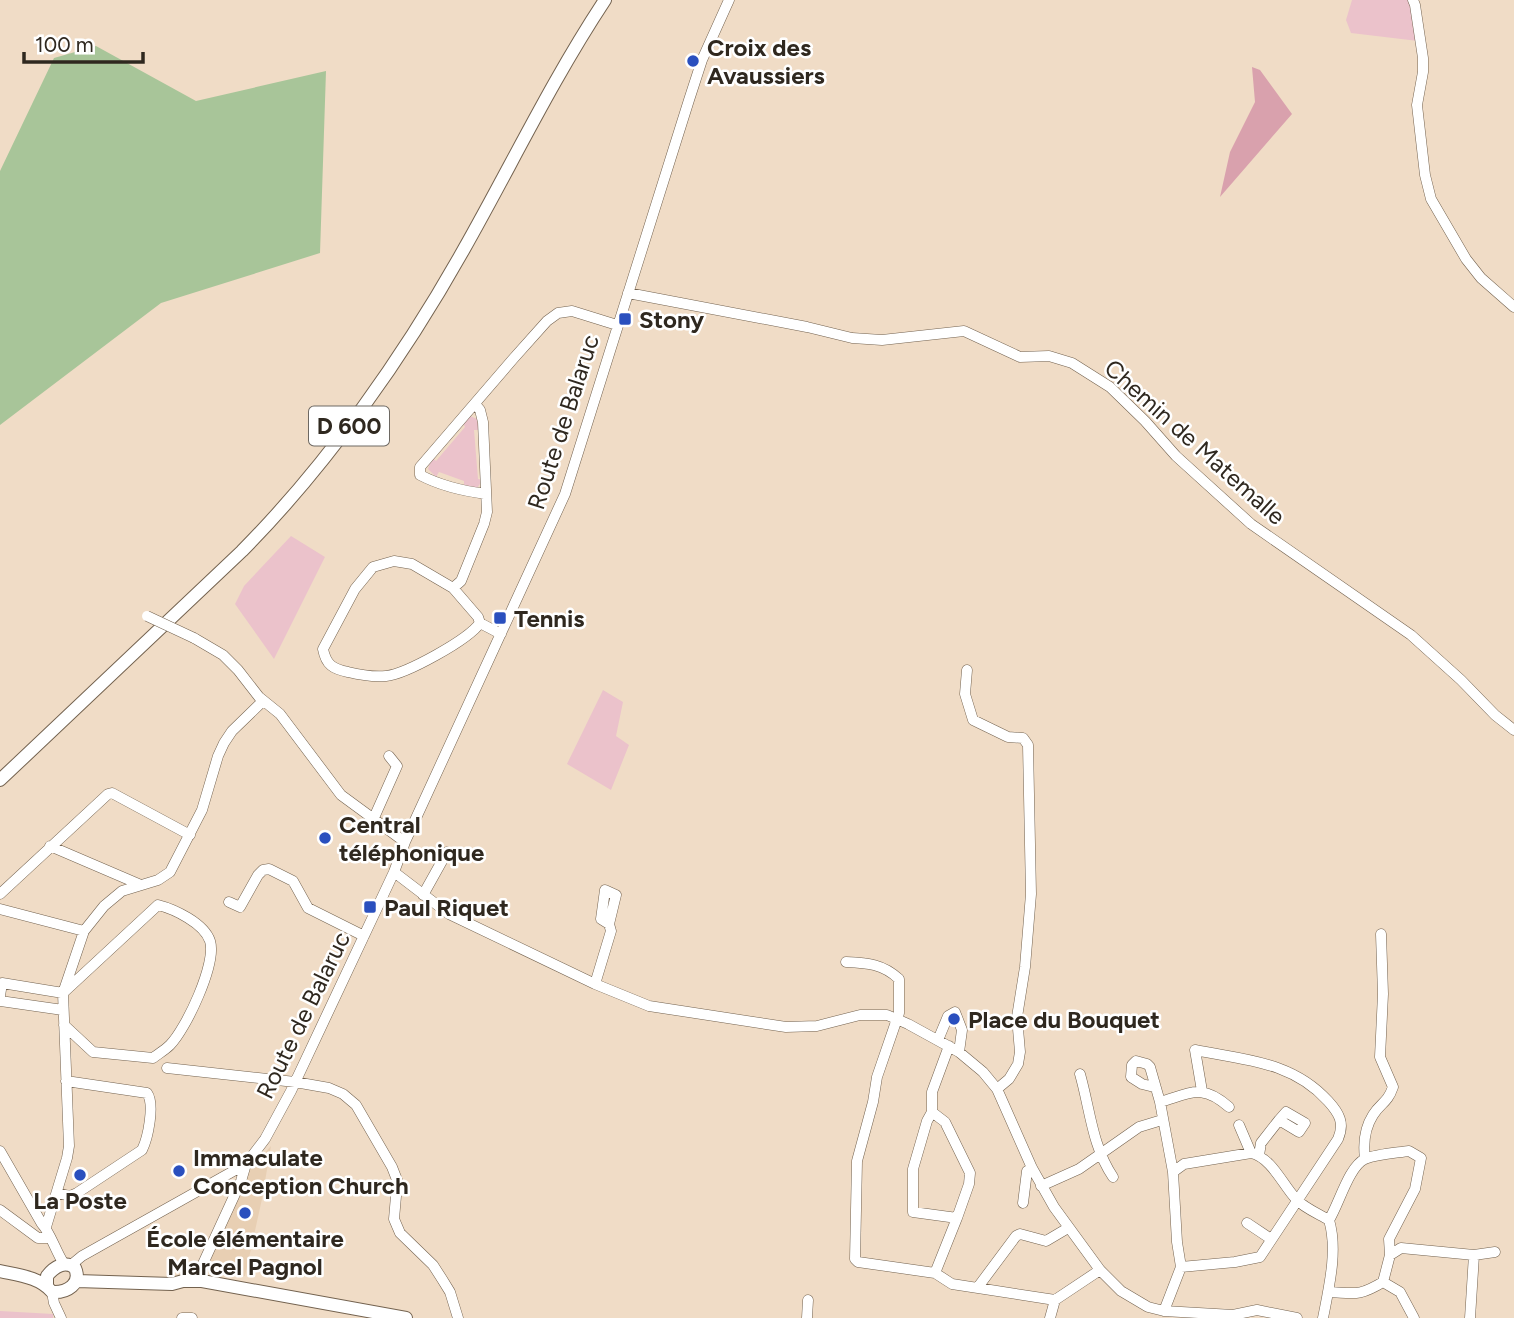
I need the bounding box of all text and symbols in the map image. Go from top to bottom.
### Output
scale bar [24,21,144,65]
text: 100 m [35,32,94,57]
place label: Croix des Avaussiers [707,33,825,90]
marker: Croix des Avaussiers [685,53,701,69]
place label: Stony [639,305,704,334]
marker: Stony [617,311,633,327]
street label: Route de Balaruc [521,331,605,513]
street label: Chemin de Matemalle [1099,353,1291,531]
road number: D 600 [309,406,389,446]
place label: Tennis [514,604,584,633]
marker: Tennis [492,610,508,626]
place label: Central téléphonique [339,810,484,867]
marker: Central téléphonique [317,830,333,846]
place label: Paul Riquet [384,893,509,922]
marker: Paul Riquet [362,899,378,915]
street label: Route de Balaruc [250,927,356,1103]
place label: Place du Bouquet [968,1005,1160,1034]
marker: Place du Bouquet [946,1011,962,1027]
place label: Immaculate Conception Church [193,1143,409,1200]
marker: Immaculate Conception Church [171,1163,187,1179]
marker: La Poste [72,1167,88,1183]
place label: La Poste [33,1186,127,1215]
marker: École élémentaire Marcel Pagnol [237,1205,253,1221]
place label: École élémentaire Marcel Pagnol [146,1224,344,1281]

